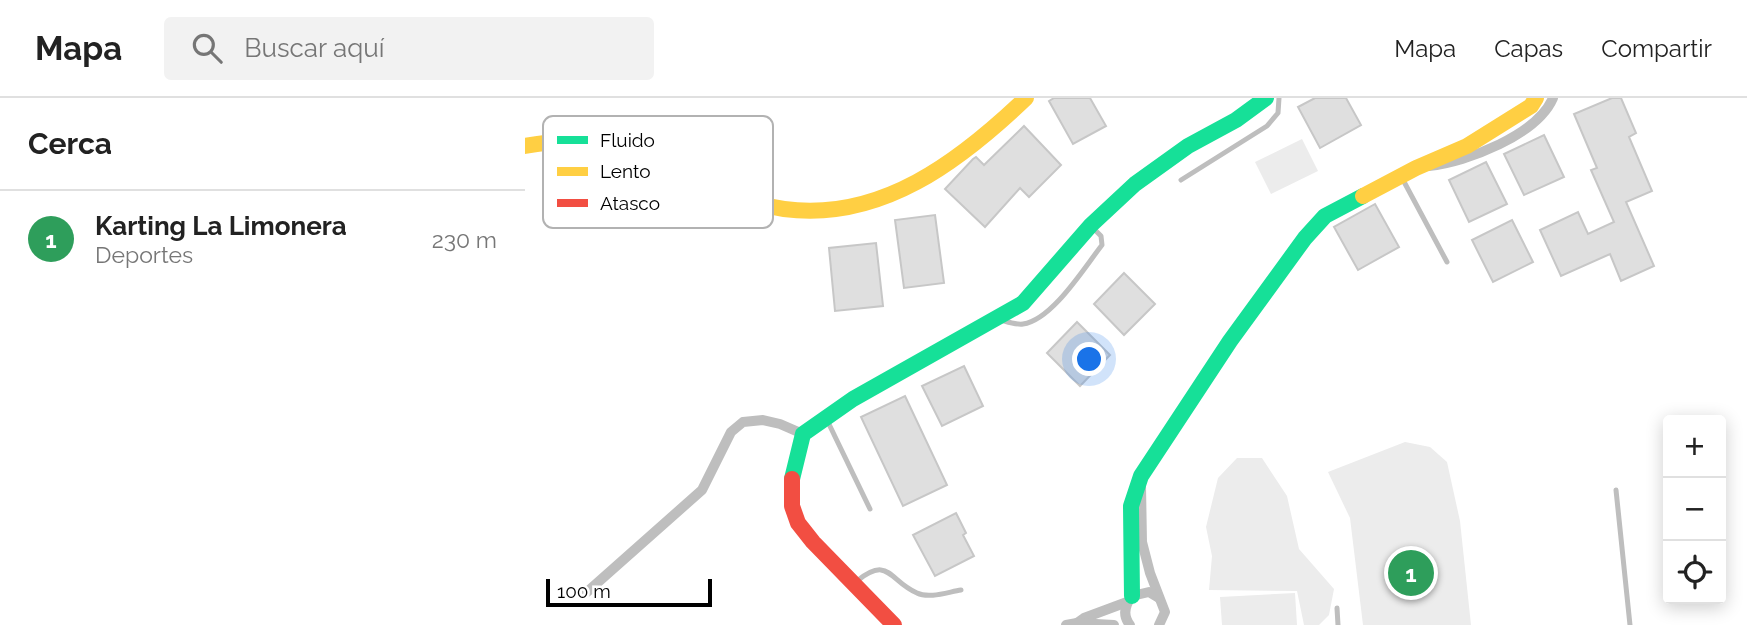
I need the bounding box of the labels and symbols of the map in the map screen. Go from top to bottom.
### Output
legend [543,116,773,228]
text: Fluido [600,129,655,151]
text: Lento [600,160,651,182]
text: Atasco [600,192,660,214]
your location [1072,342,1106,376]
pin: 1 [1388,547,1434,599]
scale bar [546,576,712,608]

